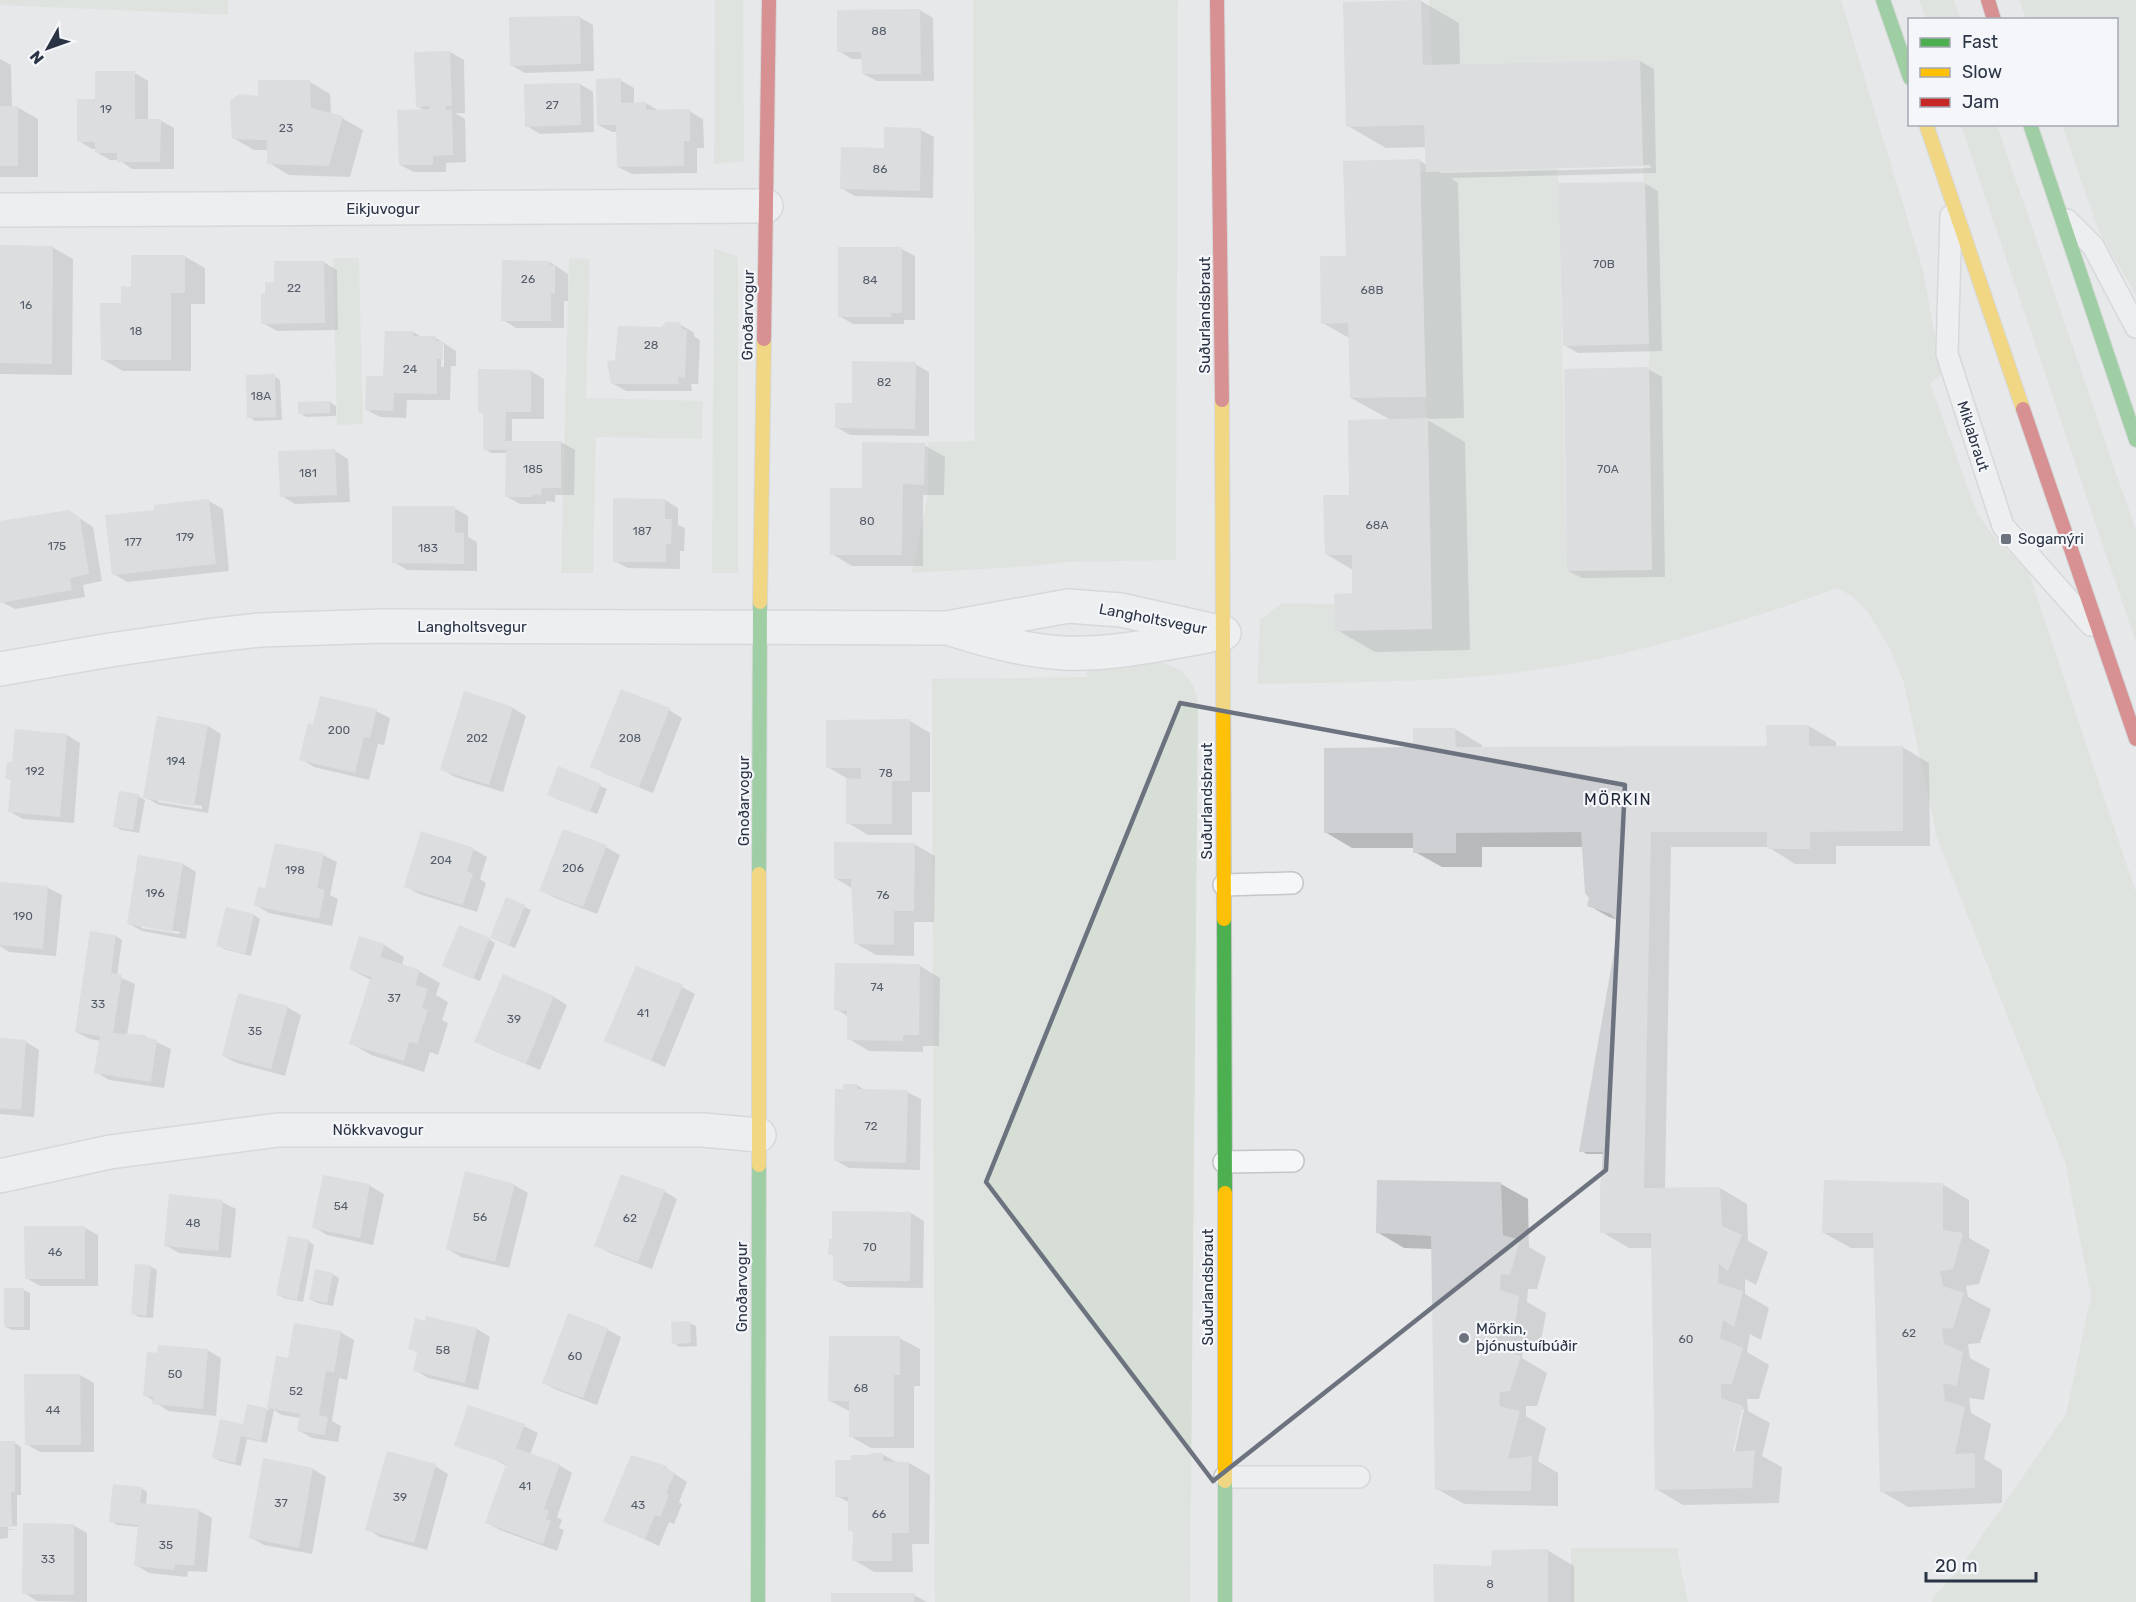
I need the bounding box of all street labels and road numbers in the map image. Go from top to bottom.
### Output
street label: Eikjuvogur [346,200,420,218]
street label: Suðurlandsbraut [1196,256,1214,373]
street label: Gnoðarvogur [738,269,758,361]
street label: Miklabraut [1953,399,1993,474]
street label: Langholtsvegur [1098,600,1209,638]
street label: Langholtsvegur [417,618,527,636]
street label: Suðurlandsbraut [1198,742,1216,859]
street label: Gnoðarvogur [735,755,753,846]
street label: Nökkvavogur [333,1121,424,1139]
street label: Suðurlandsbraut [1199,1228,1217,1345]
street label: Gnoðarvogur [733,1241,751,1332]

